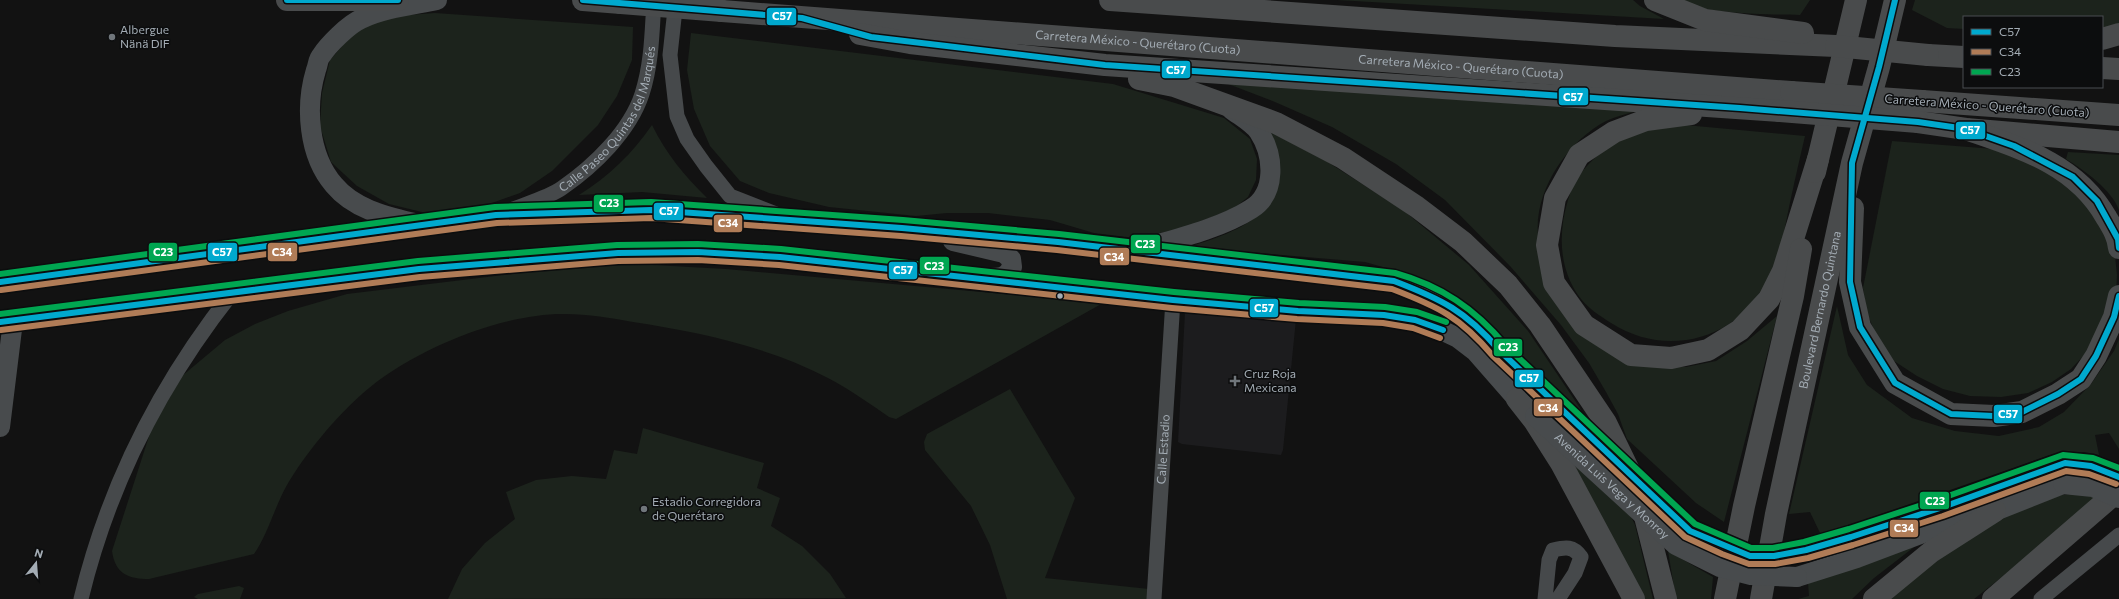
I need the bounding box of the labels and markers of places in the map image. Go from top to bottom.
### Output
place label: Albergue Nänä DIF [120,22,170,50]
marker: Albergue Nänä DIF [107,32,117,42]
unlabelled marker [1055,291,1065,301]
place label: Cruz Roja Mexicana [1244,366,1297,394]
marker: Cruz Roja Mexicana [1229,375,1241,387]
place label: Estadio Corregidora de Querétaro [652,494,761,522]
marker: Estadio Corregidora de Querétaro [639,504,649,514]

